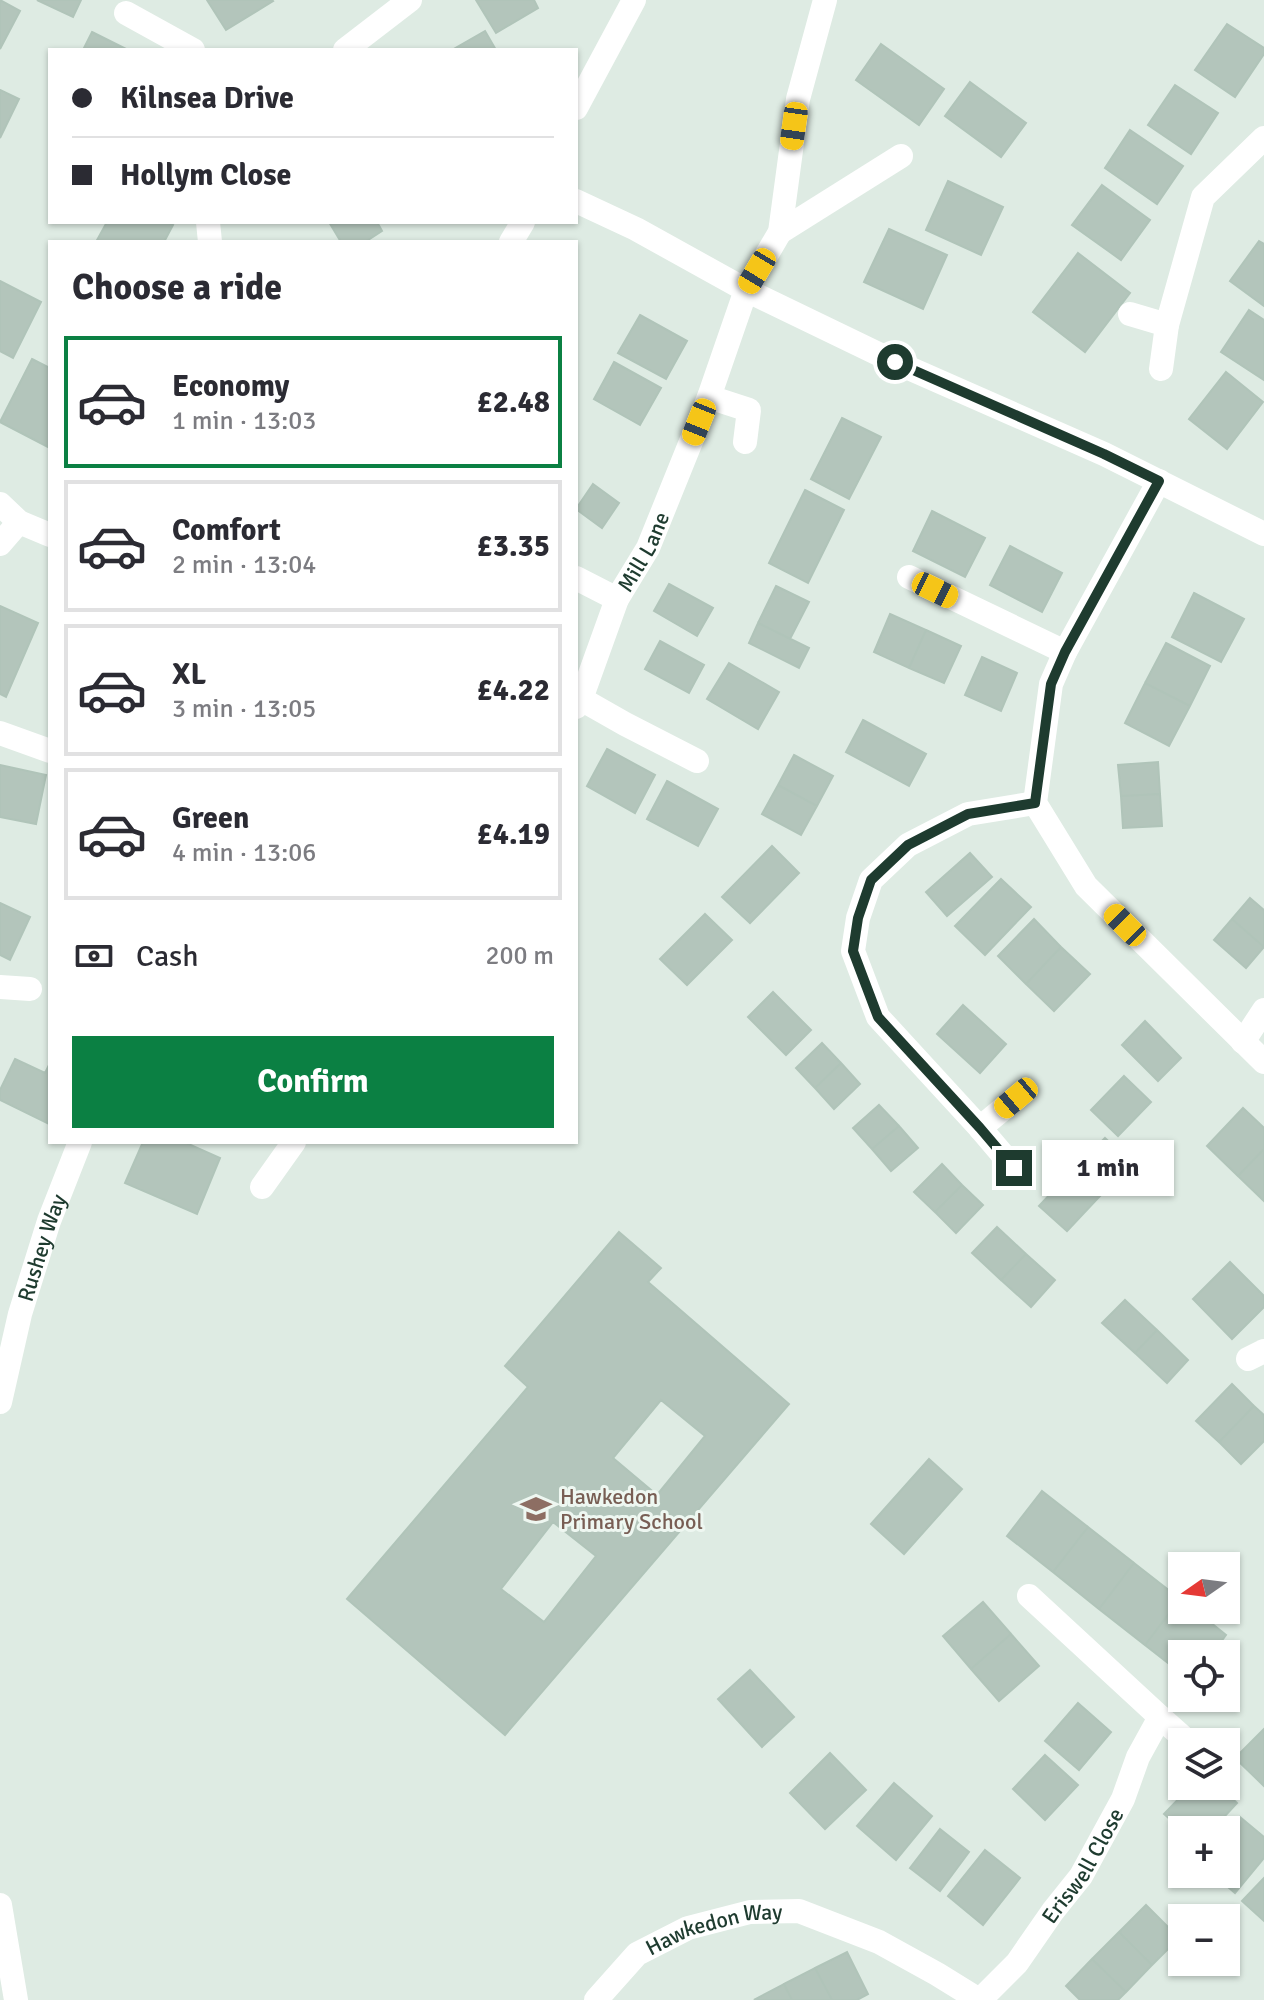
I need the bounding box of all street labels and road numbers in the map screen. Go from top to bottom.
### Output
street label: Mill Lane [612,508,675,597]
street label: Rushey Way [12,1190,73,1305]
street label: Eriswell Close [1036,1803,1130,1929]
street label: Hawkedon Way [641,1898,783,1961]

